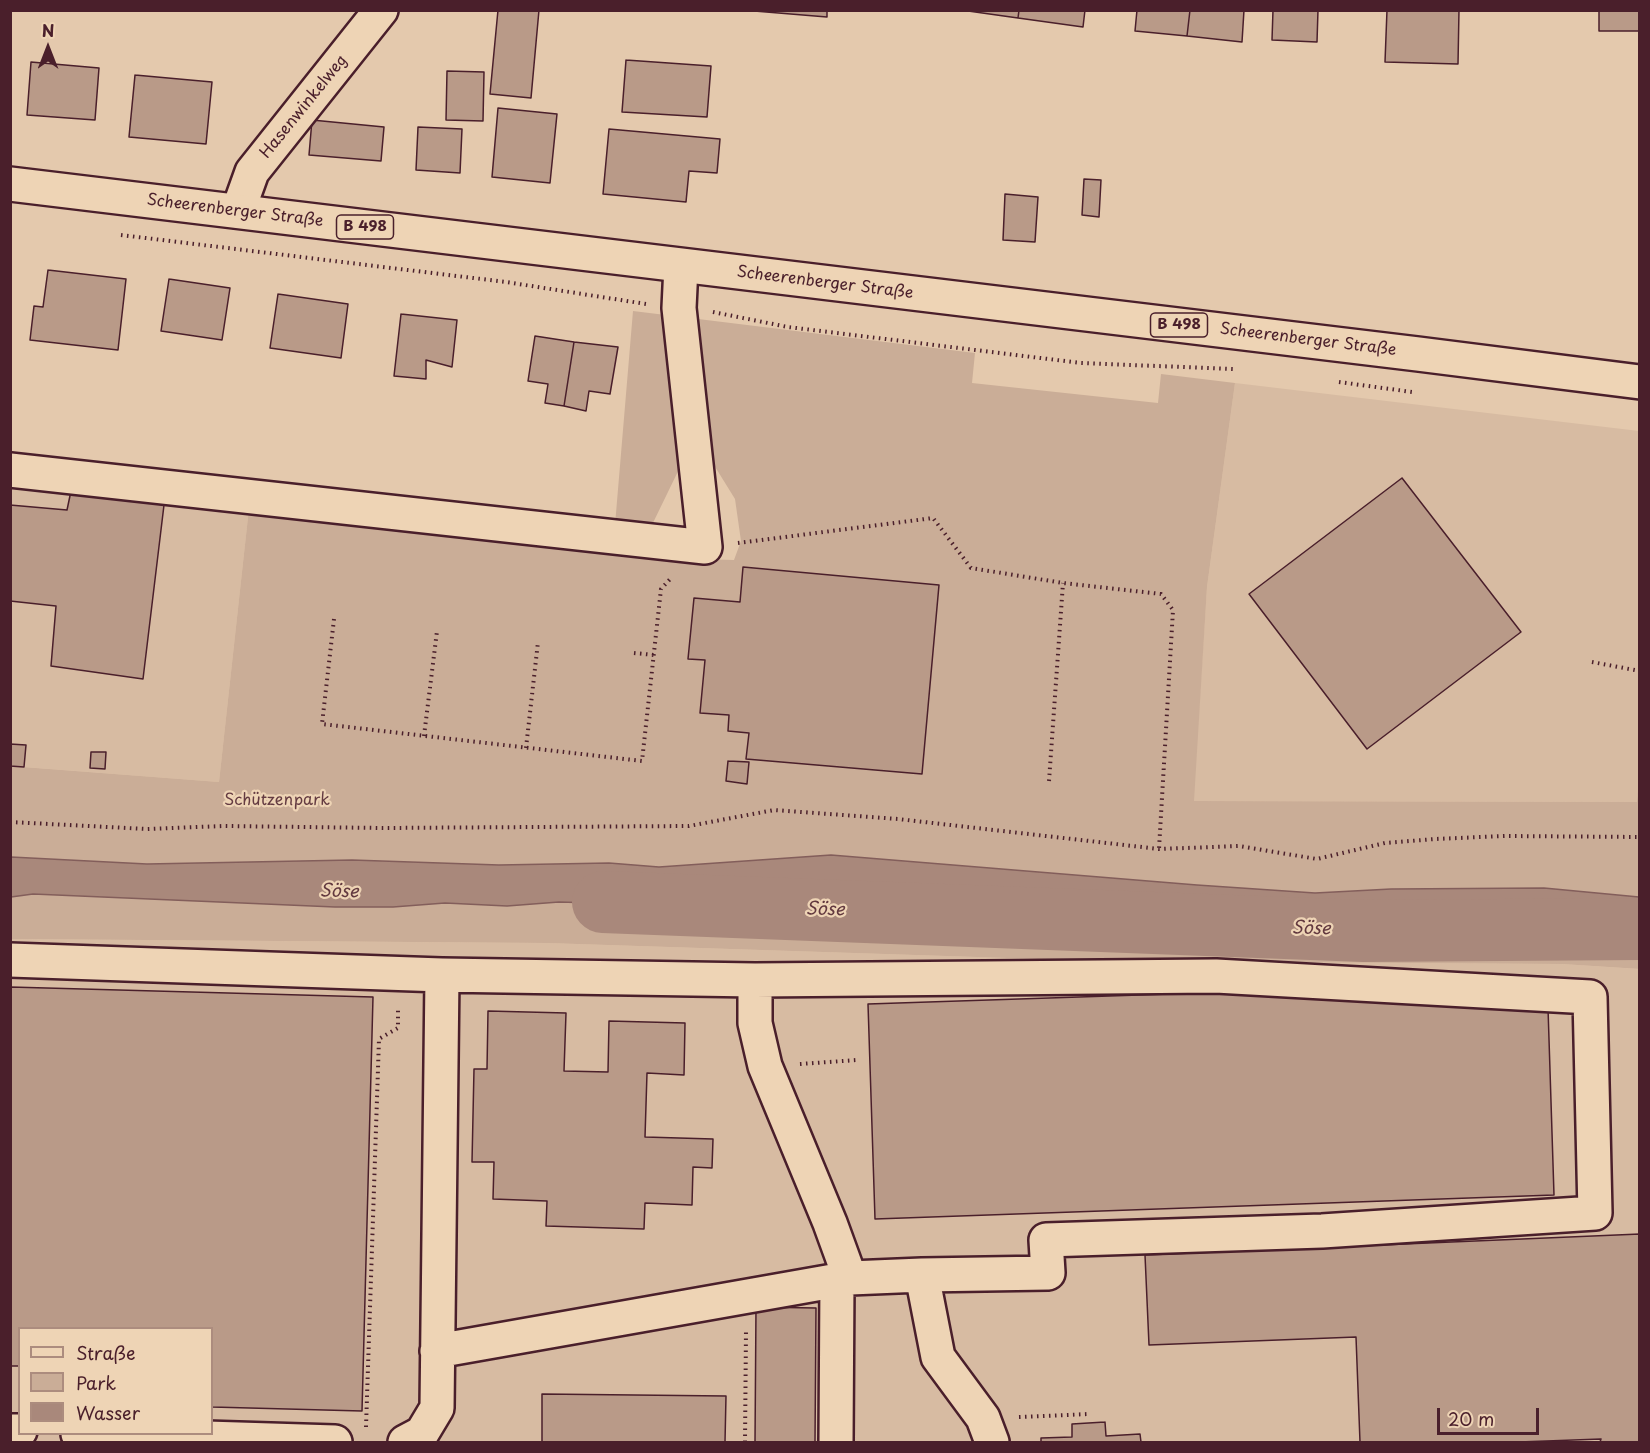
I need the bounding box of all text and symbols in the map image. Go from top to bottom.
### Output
north arrow [18,18,78,78]
text: N [42,18,54,42]
street label: Hasenwinkelweg [256,51,352,163]
street label: Scheerenberger Straße [146,191,324,231]
road number: B 498 [336,215,394,239]
street label: Scheerenberger Straße [736,263,914,303]
road number: B 498 [1150,313,1208,337]
street label: Scheerenberger Straße [1219,320,1397,360]
park label: Schützenpark [224,791,330,811]
water label: Söse [319,881,359,903]
water label: Söse [805,899,845,921]
water label: Söse [1291,918,1331,940]
legend [18,1327,213,1435]
text: Straße [76,1339,136,1366]
text: Park [76,1369,116,1396]
scale bar [1440,1396,1542,1434]
text: Wasser [76,1399,140,1426]
text: 20 m [1448,1405,1494,1432]

